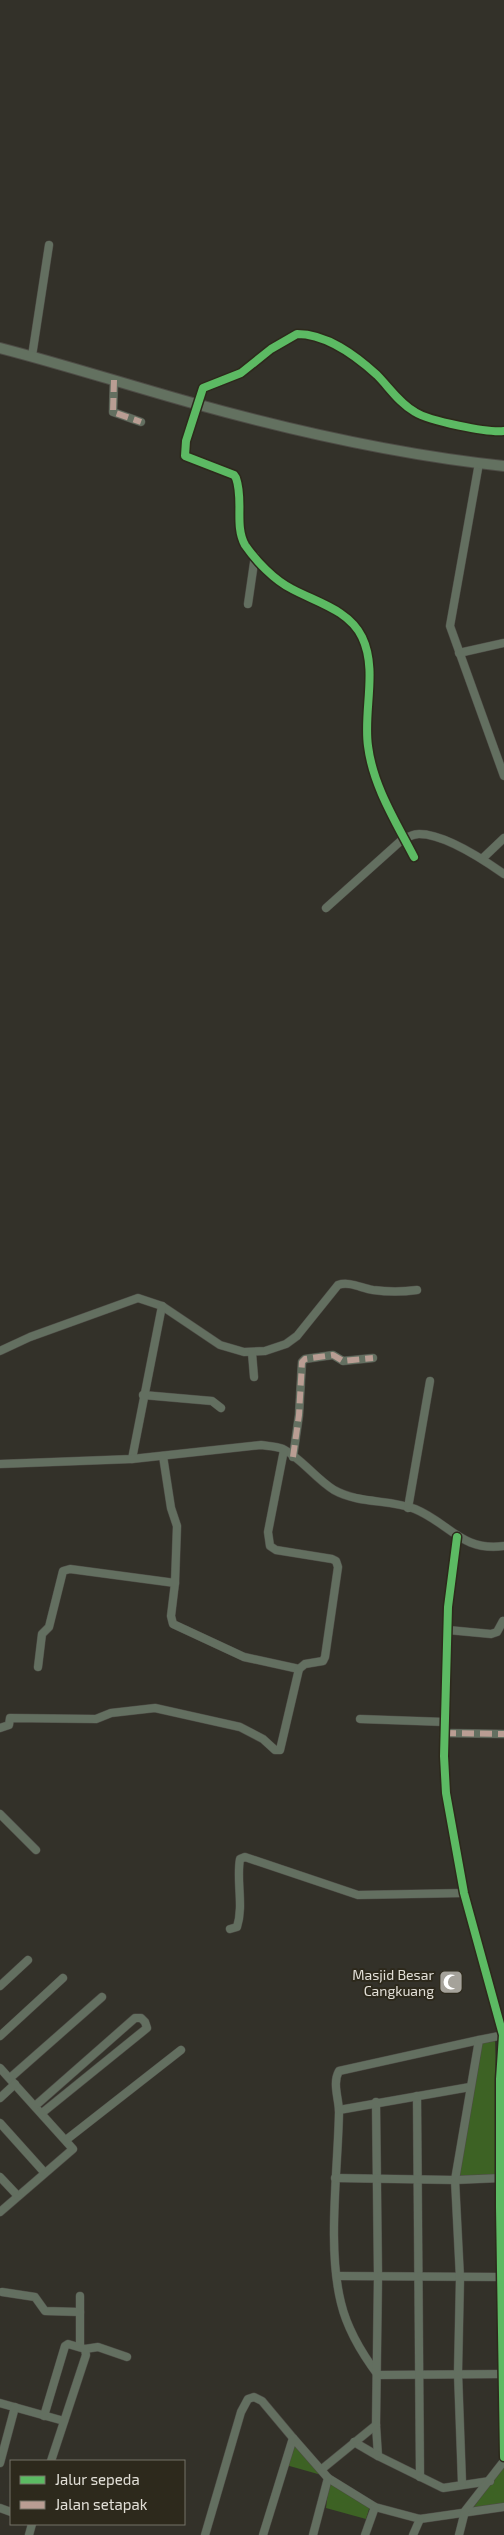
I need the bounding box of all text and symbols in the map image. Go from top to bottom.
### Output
place label: Masjid Besar Cangkuang [352,1966,434,1999]
mosque icon: Masjid Besar Cangkuang [438,1969,464,1995]
legend [10,2460,185,2525]
text: Jalur sepeda [55,2470,140,2488]
text: Jalan setapak [55,2495,148,2513]

